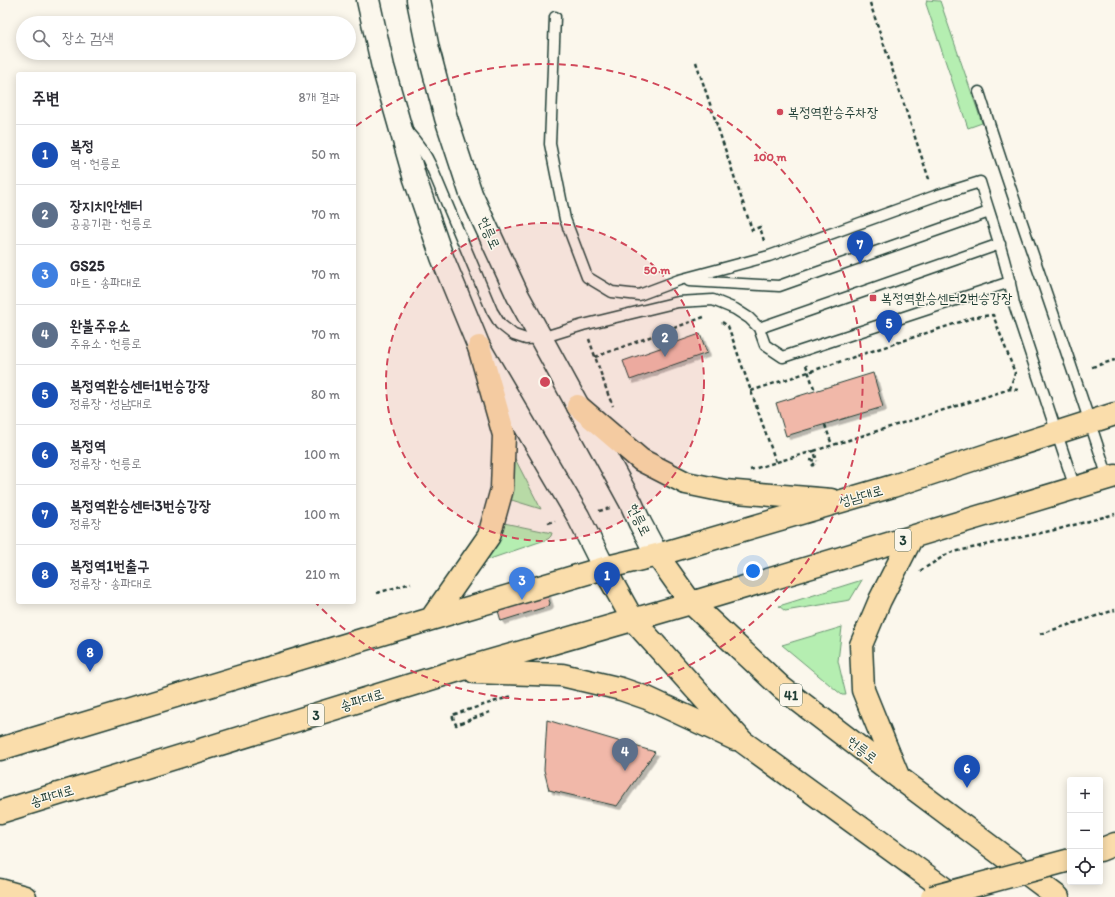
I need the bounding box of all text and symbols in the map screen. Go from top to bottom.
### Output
search box [16,16,356,60]
icon: search [30,27,52,49]
text: 장소 검색 [62,29,114,47]
text: 주변 [32,88,59,108]
text: 8개 결과 [299,90,340,105]
place label: 복정역환승주차장 [788,104,879,121]
marker: 복정역환승주차장 [775,107,785,117]
text: 복정 [70,137,94,155]
text: 1 [42,147,48,162]
text: 50 m [311,147,340,162]
text: 100 m [753,150,787,164]
text: 역 · 헌릉로 [70,156,121,171]
text: 장지치안센터 [70,197,142,215]
text: 2 [42,207,48,222]
text: 70 m [312,207,340,222]
street label: 헌릉로 [474,214,504,252]
text: 공공기관 · 헌릉로 [70,216,152,231]
pin: 7 [847,231,873,264]
text: GS25 [70,257,105,275]
text: 50 m [644,263,671,277]
text: 3 [41,267,49,282]
text: 70 m [312,267,340,282]
text: 마트 · 송파대로 [70,275,142,290]
place label: 복정역환승센터2번승강장 [881,290,1013,307]
marker: 복정역환승센터2번승강장 [868,293,878,303]
pin: 5 [876,310,902,343]
text: 완불주유소 [70,317,130,335]
pin: 2 [652,324,678,357]
text: 4 [41,327,49,342]
text: 70 m [312,327,340,342]
text: 주유소 · 헌릉로 [70,336,142,351]
centre of rings [538,375,552,389]
text: 복정역환승센터1번승강장 [70,377,210,395]
text: 5 [42,387,48,402]
text: 80 m [311,387,340,402]
text: 정류장 · 성남대로 [70,396,152,411]
text: 복정역 [70,437,106,455]
text: 6 [42,447,48,462]
text: 100 m [304,447,340,462]
text: 정류장 · 헌릉로 [70,456,142,471]
street label: 성남대로 [837,482,885,510]
text: 복정역환승센터3번승강장 [70,497,211,515]
street label: 헌릉로 [624,501,654,539]
text: 7 [42,507,48,522]
text: 100 m [304,507,340,522]
text: 정류장 [70,516,101,531]
road number: 3 [895,529,911,551]
text: 복정역1번출구 [70,557,149,575]
your location [743,561,763,581]
pin: 1 [594,562,620,595]
text: 8 [41,567,49,582]
text: 210 m [305,567,340,582]
pin: 3 [509,567,535,600]
text: 정류장 · 송파대로 [70,576,152,591]
pin: 8 [77,639,103,672]
road number: 41 [780,684,802,706]
street label: 송파대로 [338,685,386,715]
road number: 3 [308,704,324,726]
street label: 헌릉로 [843,733,881,767]
pin: 4 [612,738,638,771]
pin: 6 [954,755,980,788]
map controls [1067,777,1103,885]
button: + [1067,777,1103,813]
street label: 송파대로 [28,781,76,811]
button: − [1067,813,1103,849]
button: locate [1067,849,1103,885]

